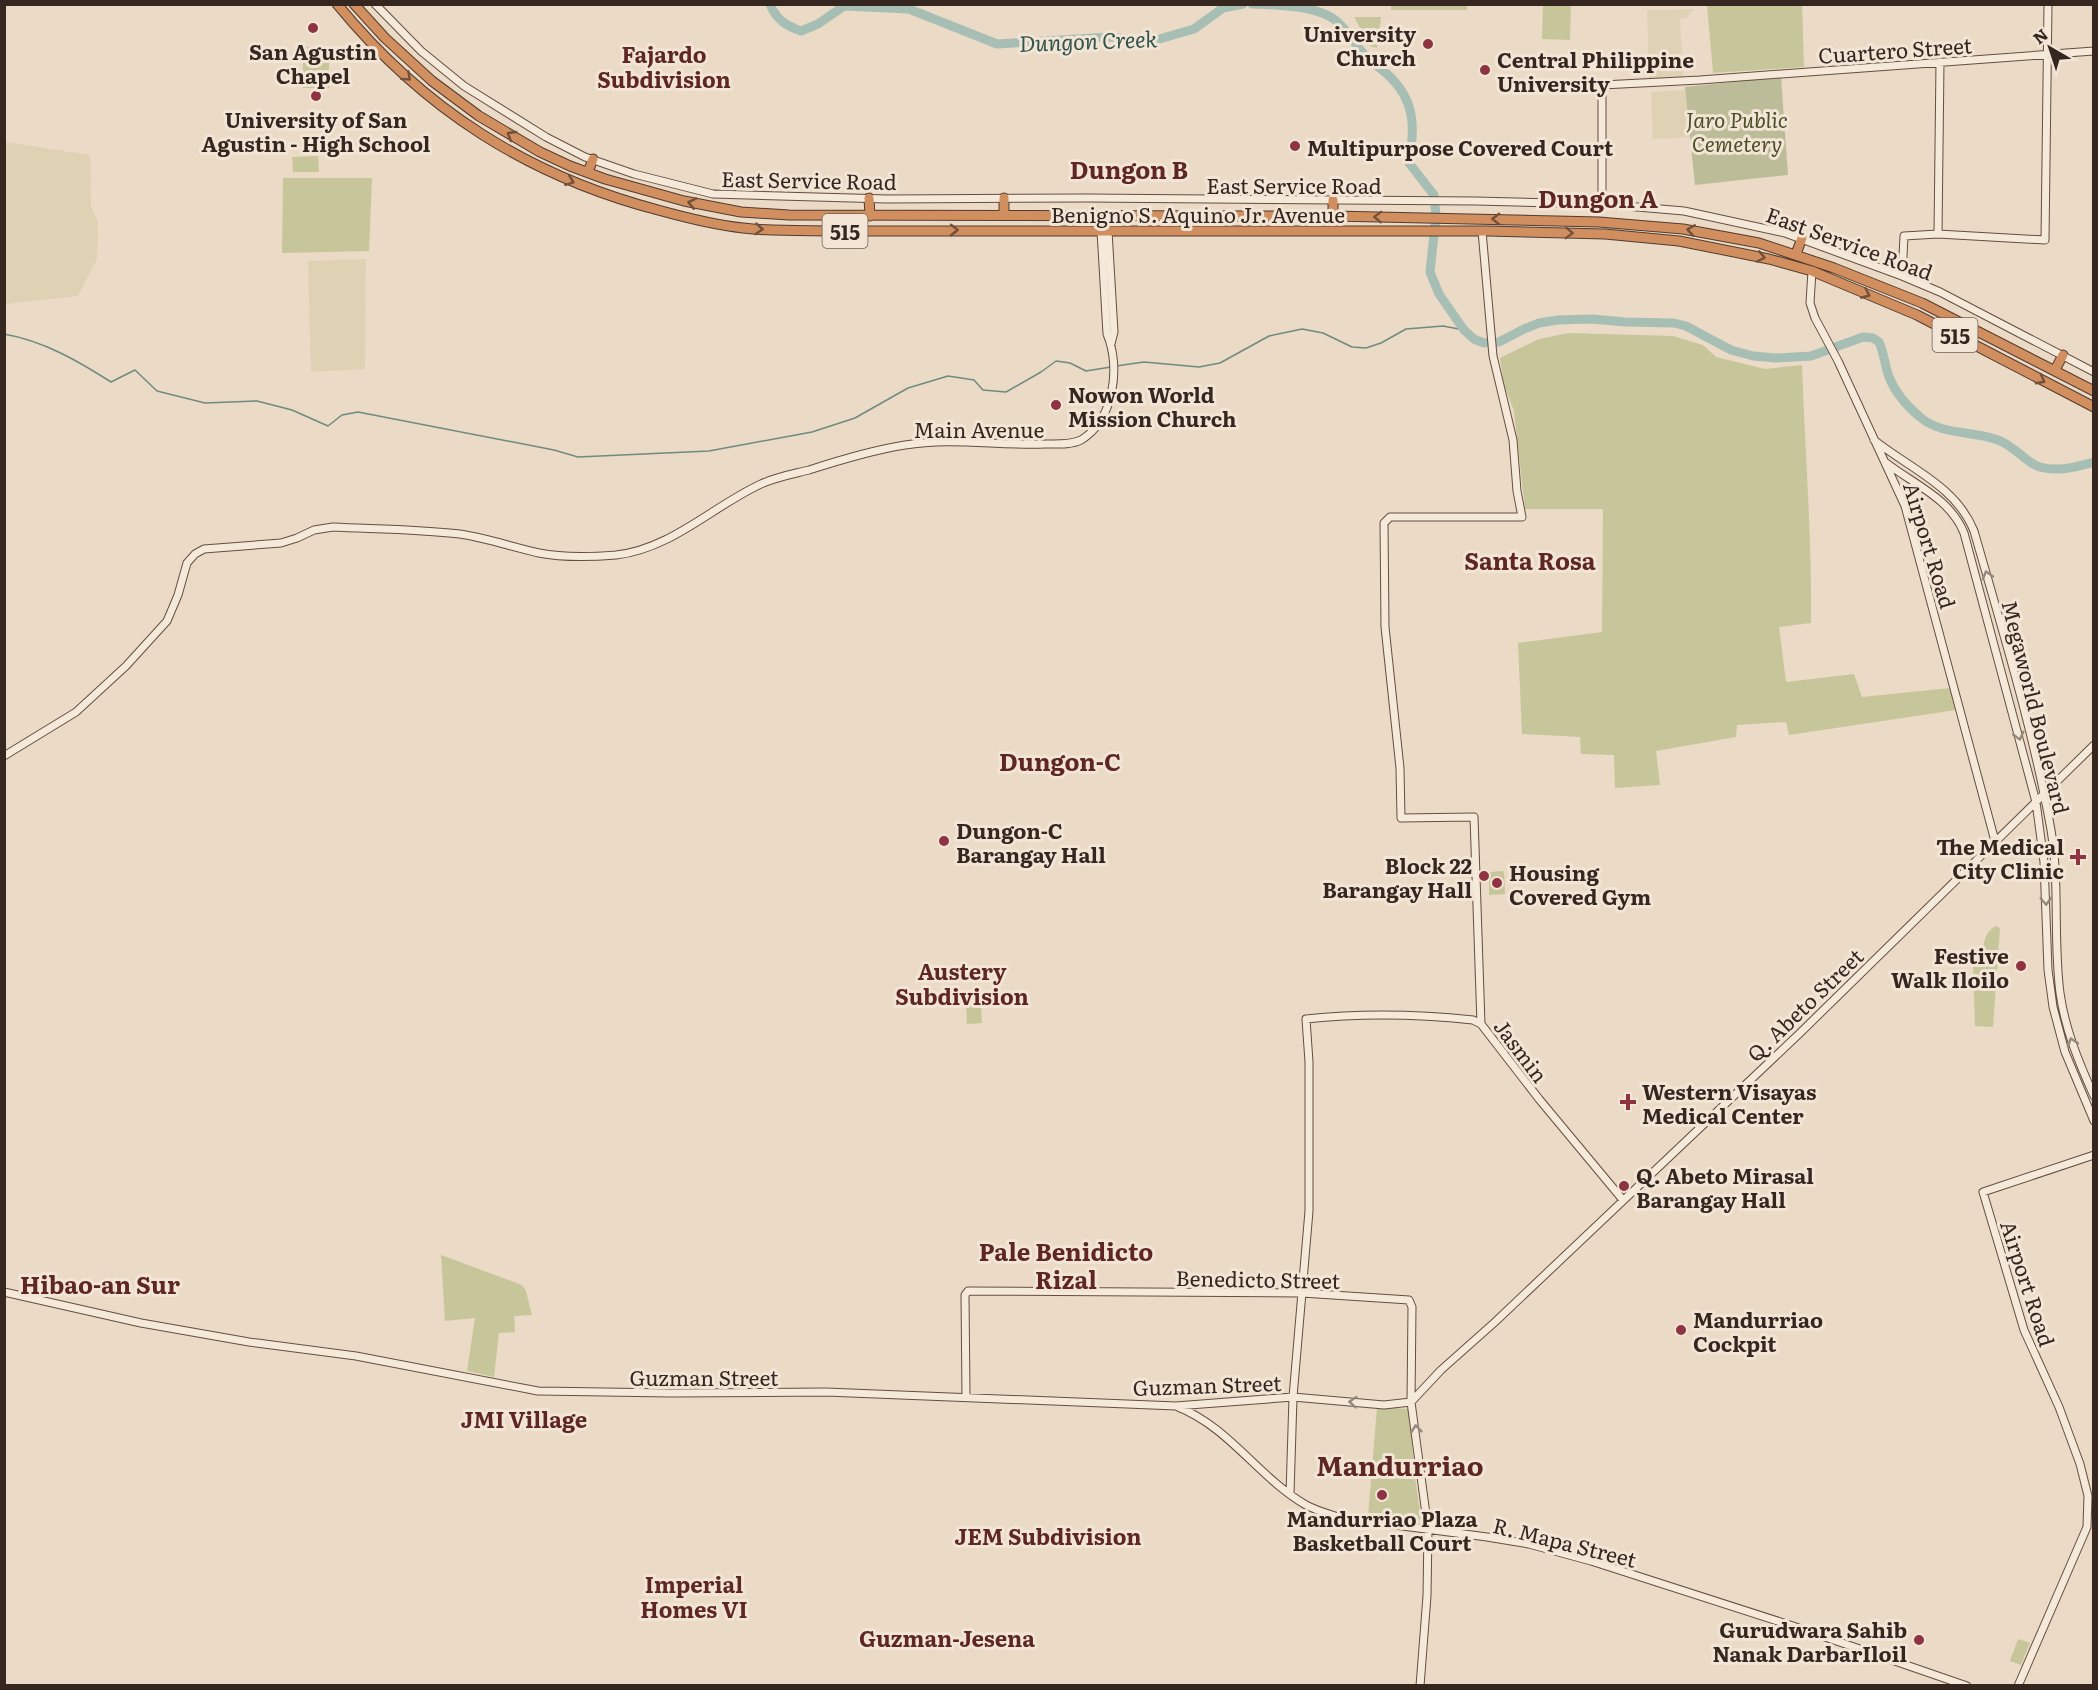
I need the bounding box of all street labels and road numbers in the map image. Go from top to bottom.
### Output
street label: Cuartero Street [1817,28,1973,70]
street label: East Service Road [721,162,897,196]
street label: East Service Road [1206,169,1382,200]
street label: East Service Road [1762,197,1938,287]
street label: Benigno S. Aquino Jr. Avenue [1051,198,1345,229]
road number: 515 [822,214,868,248]
road number: 515 [1932,318,1978,352]
street label: Main Avenue [914,413,1044,444]
street label: Airport Road [1897,478,1965,612]
street label: Megaworld Boulevard [1995,597,2079,817]
street label: Q. Abeto Street [1739,940,1870,1068]
street label: Jasmin [1488,1012,1556,1088]
street label: Airport Road [1994,1216,2064,1350]
street label: Benedicto Street [1175,1261,1341,1295]
street label: Guzman Street [630,1361,779,1392]
street label: Guzman Street [1132,1366,1282,1402]
street label: R. Mapa Street [1490,1508,1640,1574]

